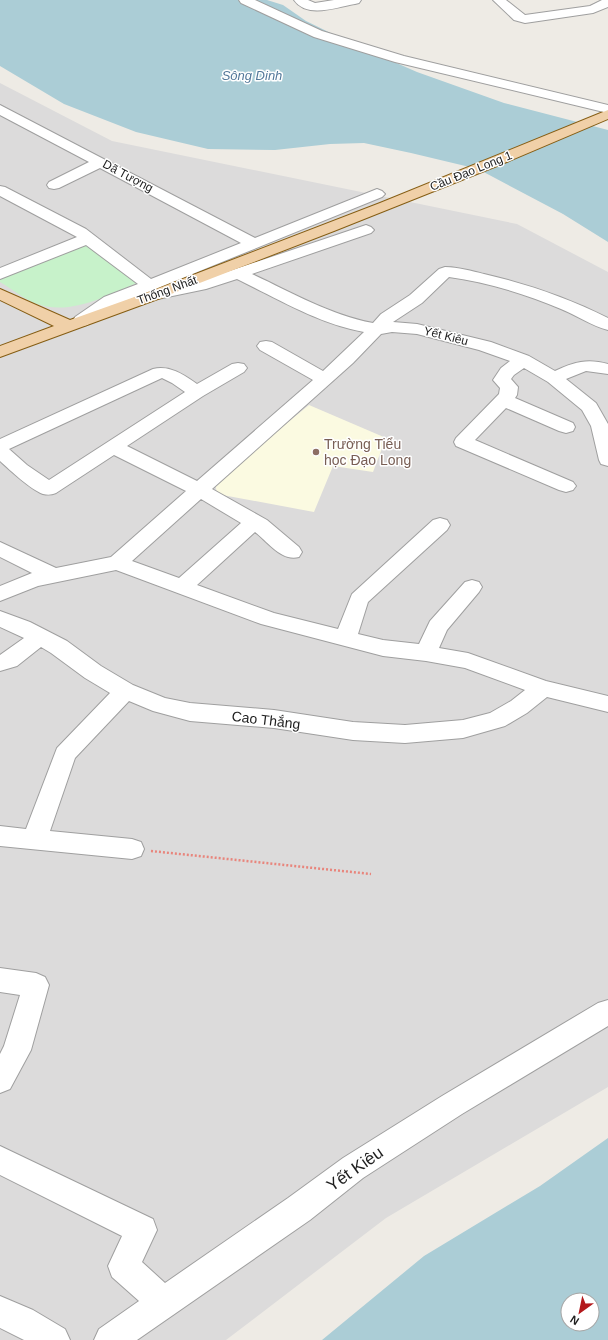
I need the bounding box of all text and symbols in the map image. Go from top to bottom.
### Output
water label: Sông Dinh [222,68,282,83]
street label: Cầu Đạo Long 1 [428,148,514,194]
street label: Dã Tượng [100,157,156,195]
street label: Thống Nhất [135,272,199,307]
street label: Yết Kiêu [422,324,470,348]
place label: Trường Tiểu học Đạo Long [324,436,411,468]
marker: Trường Tiểu học Đạo Long [311,447,321,457]
street label: Cao Thắng [231,708,301,732]
street label: Yết Kiêu [323,1143,387,1195]
north arrow [560,1292,600,1332]
text: N [568,1313,581,1328]

